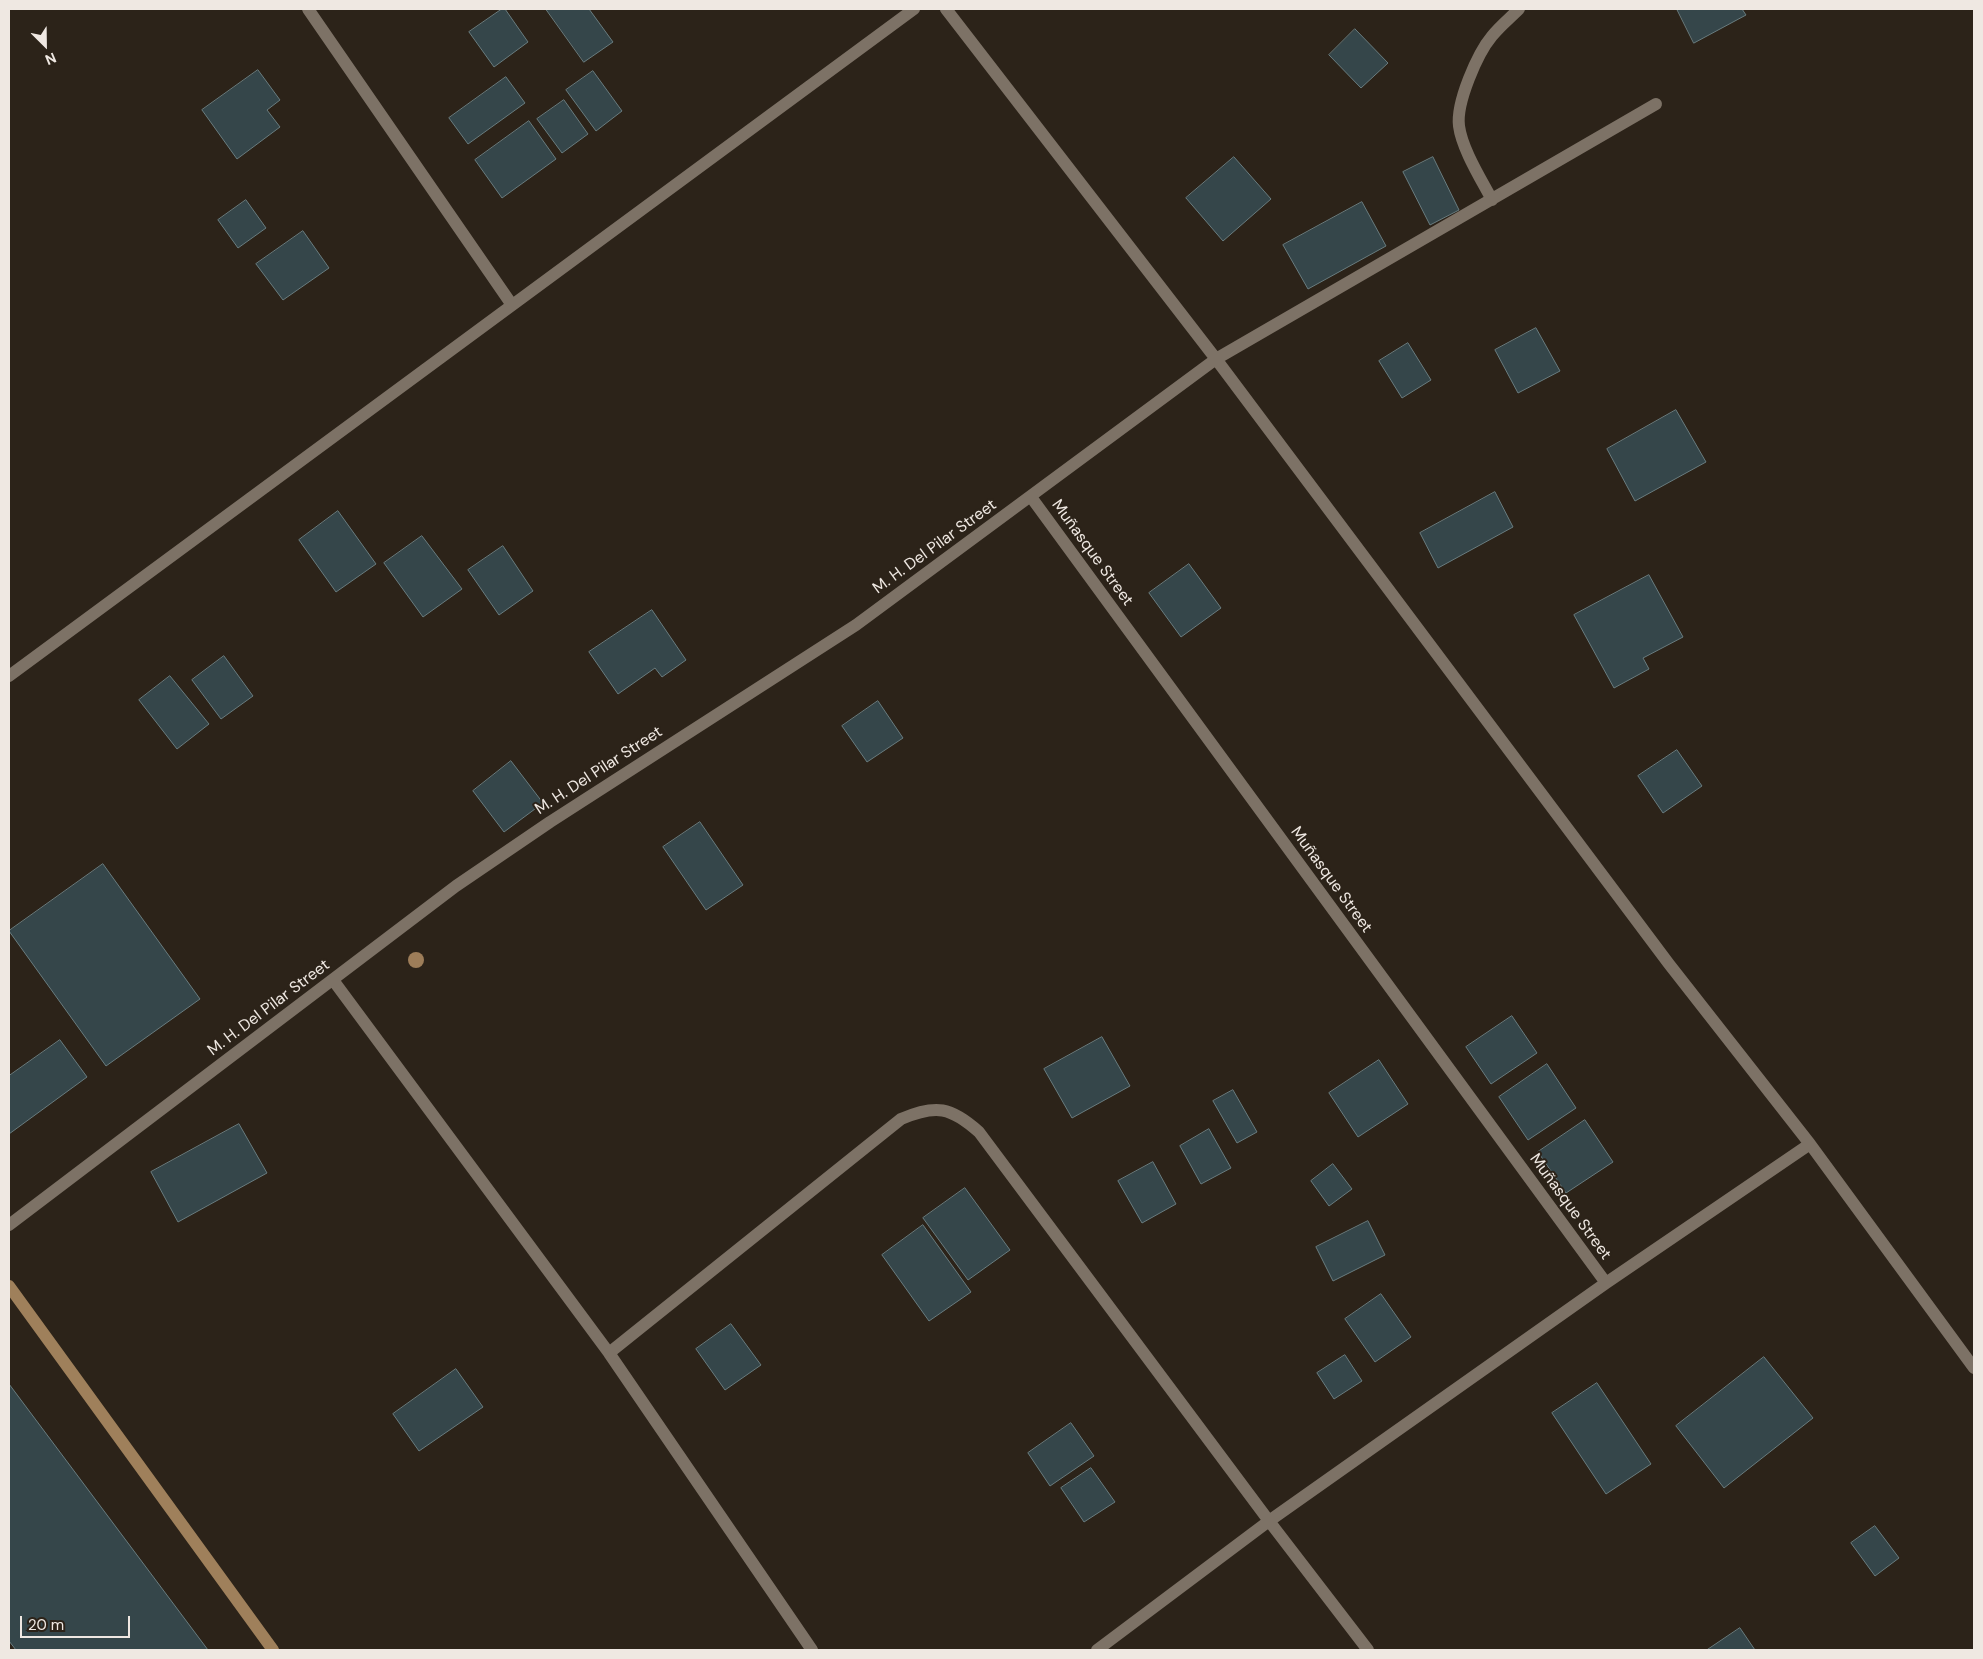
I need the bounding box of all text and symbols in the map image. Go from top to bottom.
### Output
north arrow [20,20,70,70]
text: N [43,49,59,69]
street label: M. H. Del Pilar Street [869,496,1001,598]
street label: Muñasque Street [1047,496,1137,610]
street label: M. H. Del Pilar Street [532,723,666,819]
street label: Muñasque Street [1286,823,1376,937]
street label: M. H. Del Pilar Street [204,956,334,1060]
street label: Muñasque Street [1525,1150,1615,1264]
scale bar [22,1606,132,1638]
text: 20 m [28,1615,64,1635]

